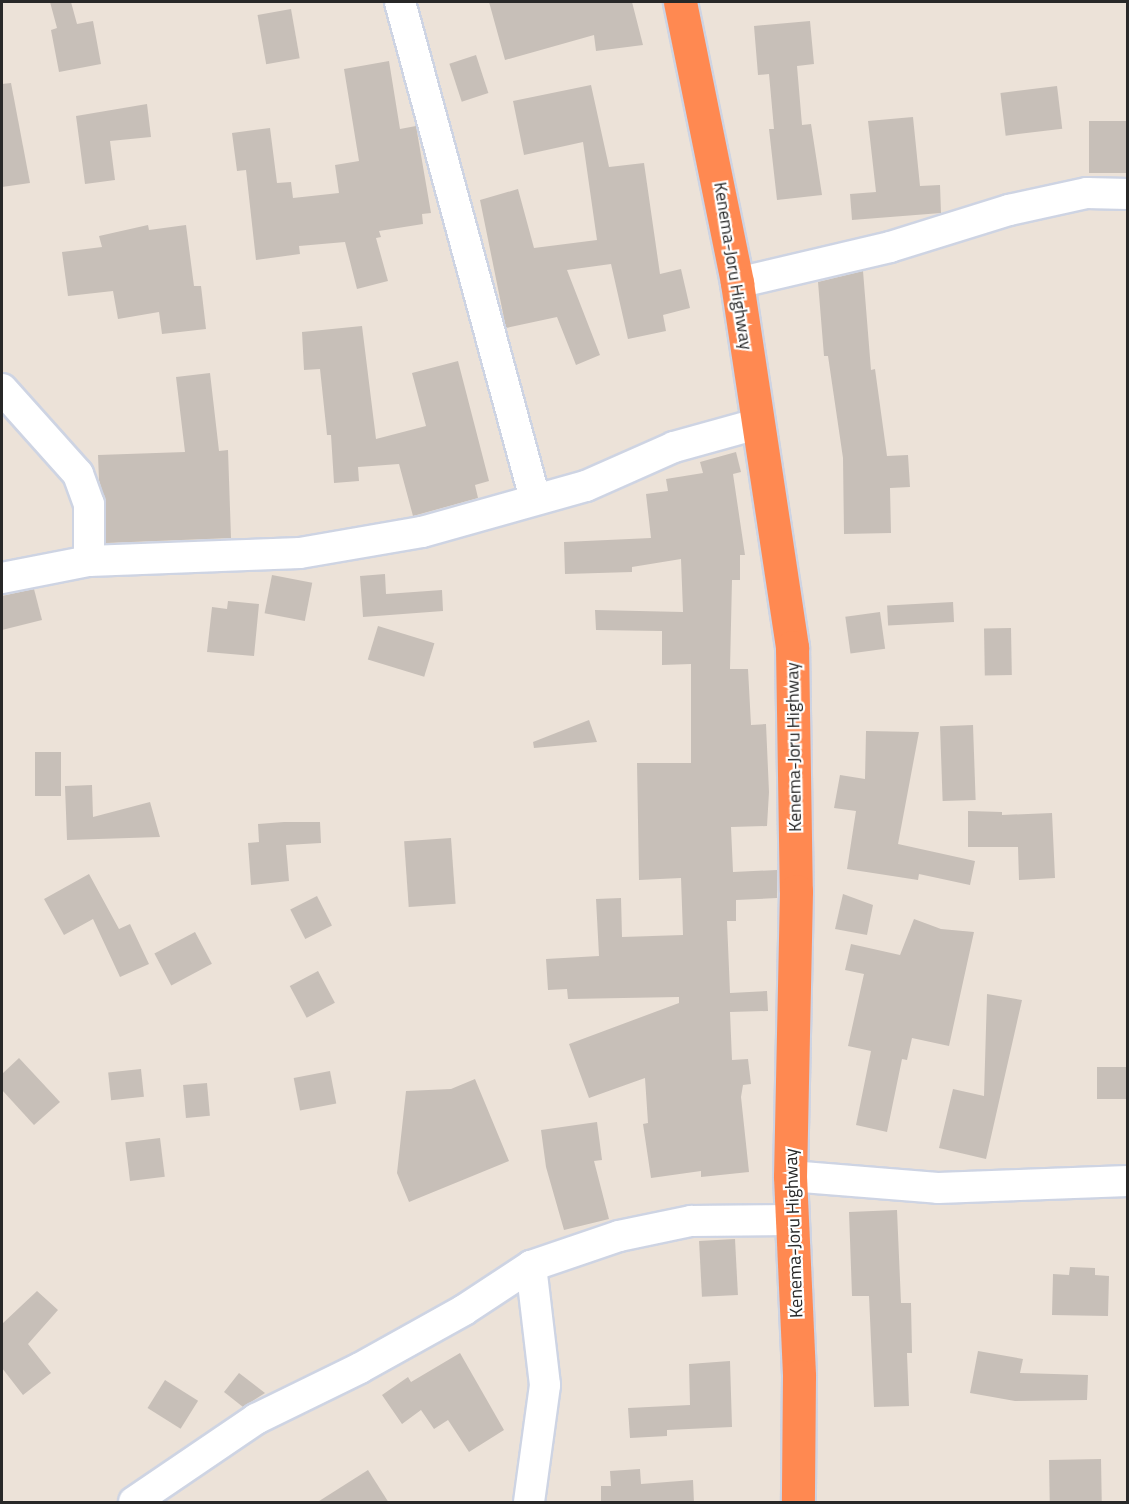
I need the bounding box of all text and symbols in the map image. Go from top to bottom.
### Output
street label: Kenema-Joru Highway [709,180,757,352]
street label: Kenema-Joru Highway [782,662,806,832]
street label: Kenema-Joru Highway [780,1148,808,1318]

